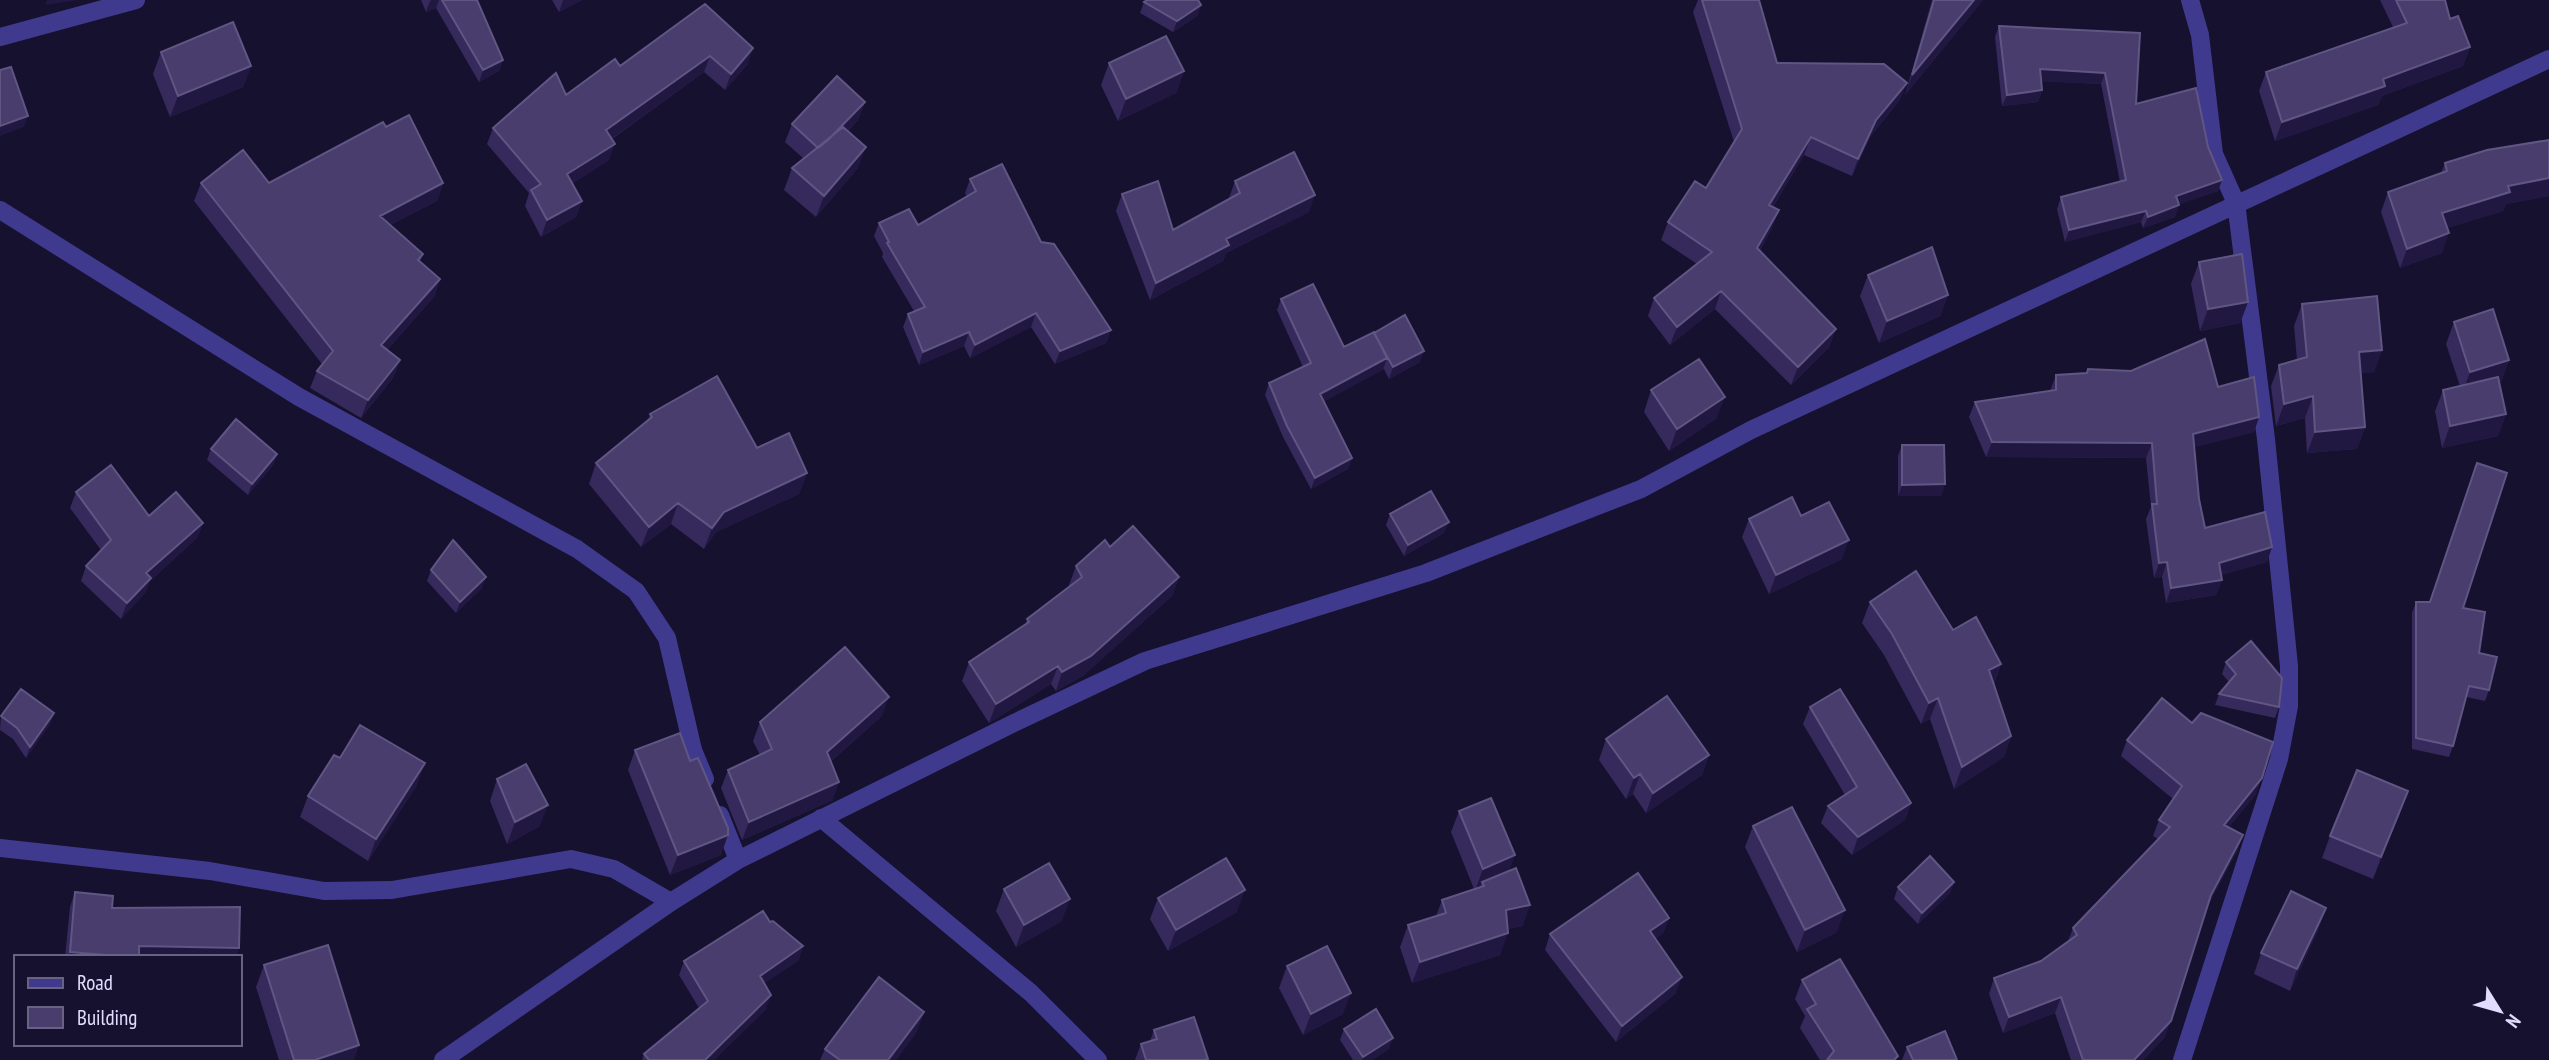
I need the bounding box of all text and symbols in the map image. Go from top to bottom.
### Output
legend [14,955,242,1046]
text: Road [77,969,113,996]
north arrow [2465,976,2535,1046]
text: Building [77,1004,137,1031]
text: N [2501,1010,2526,1033]

